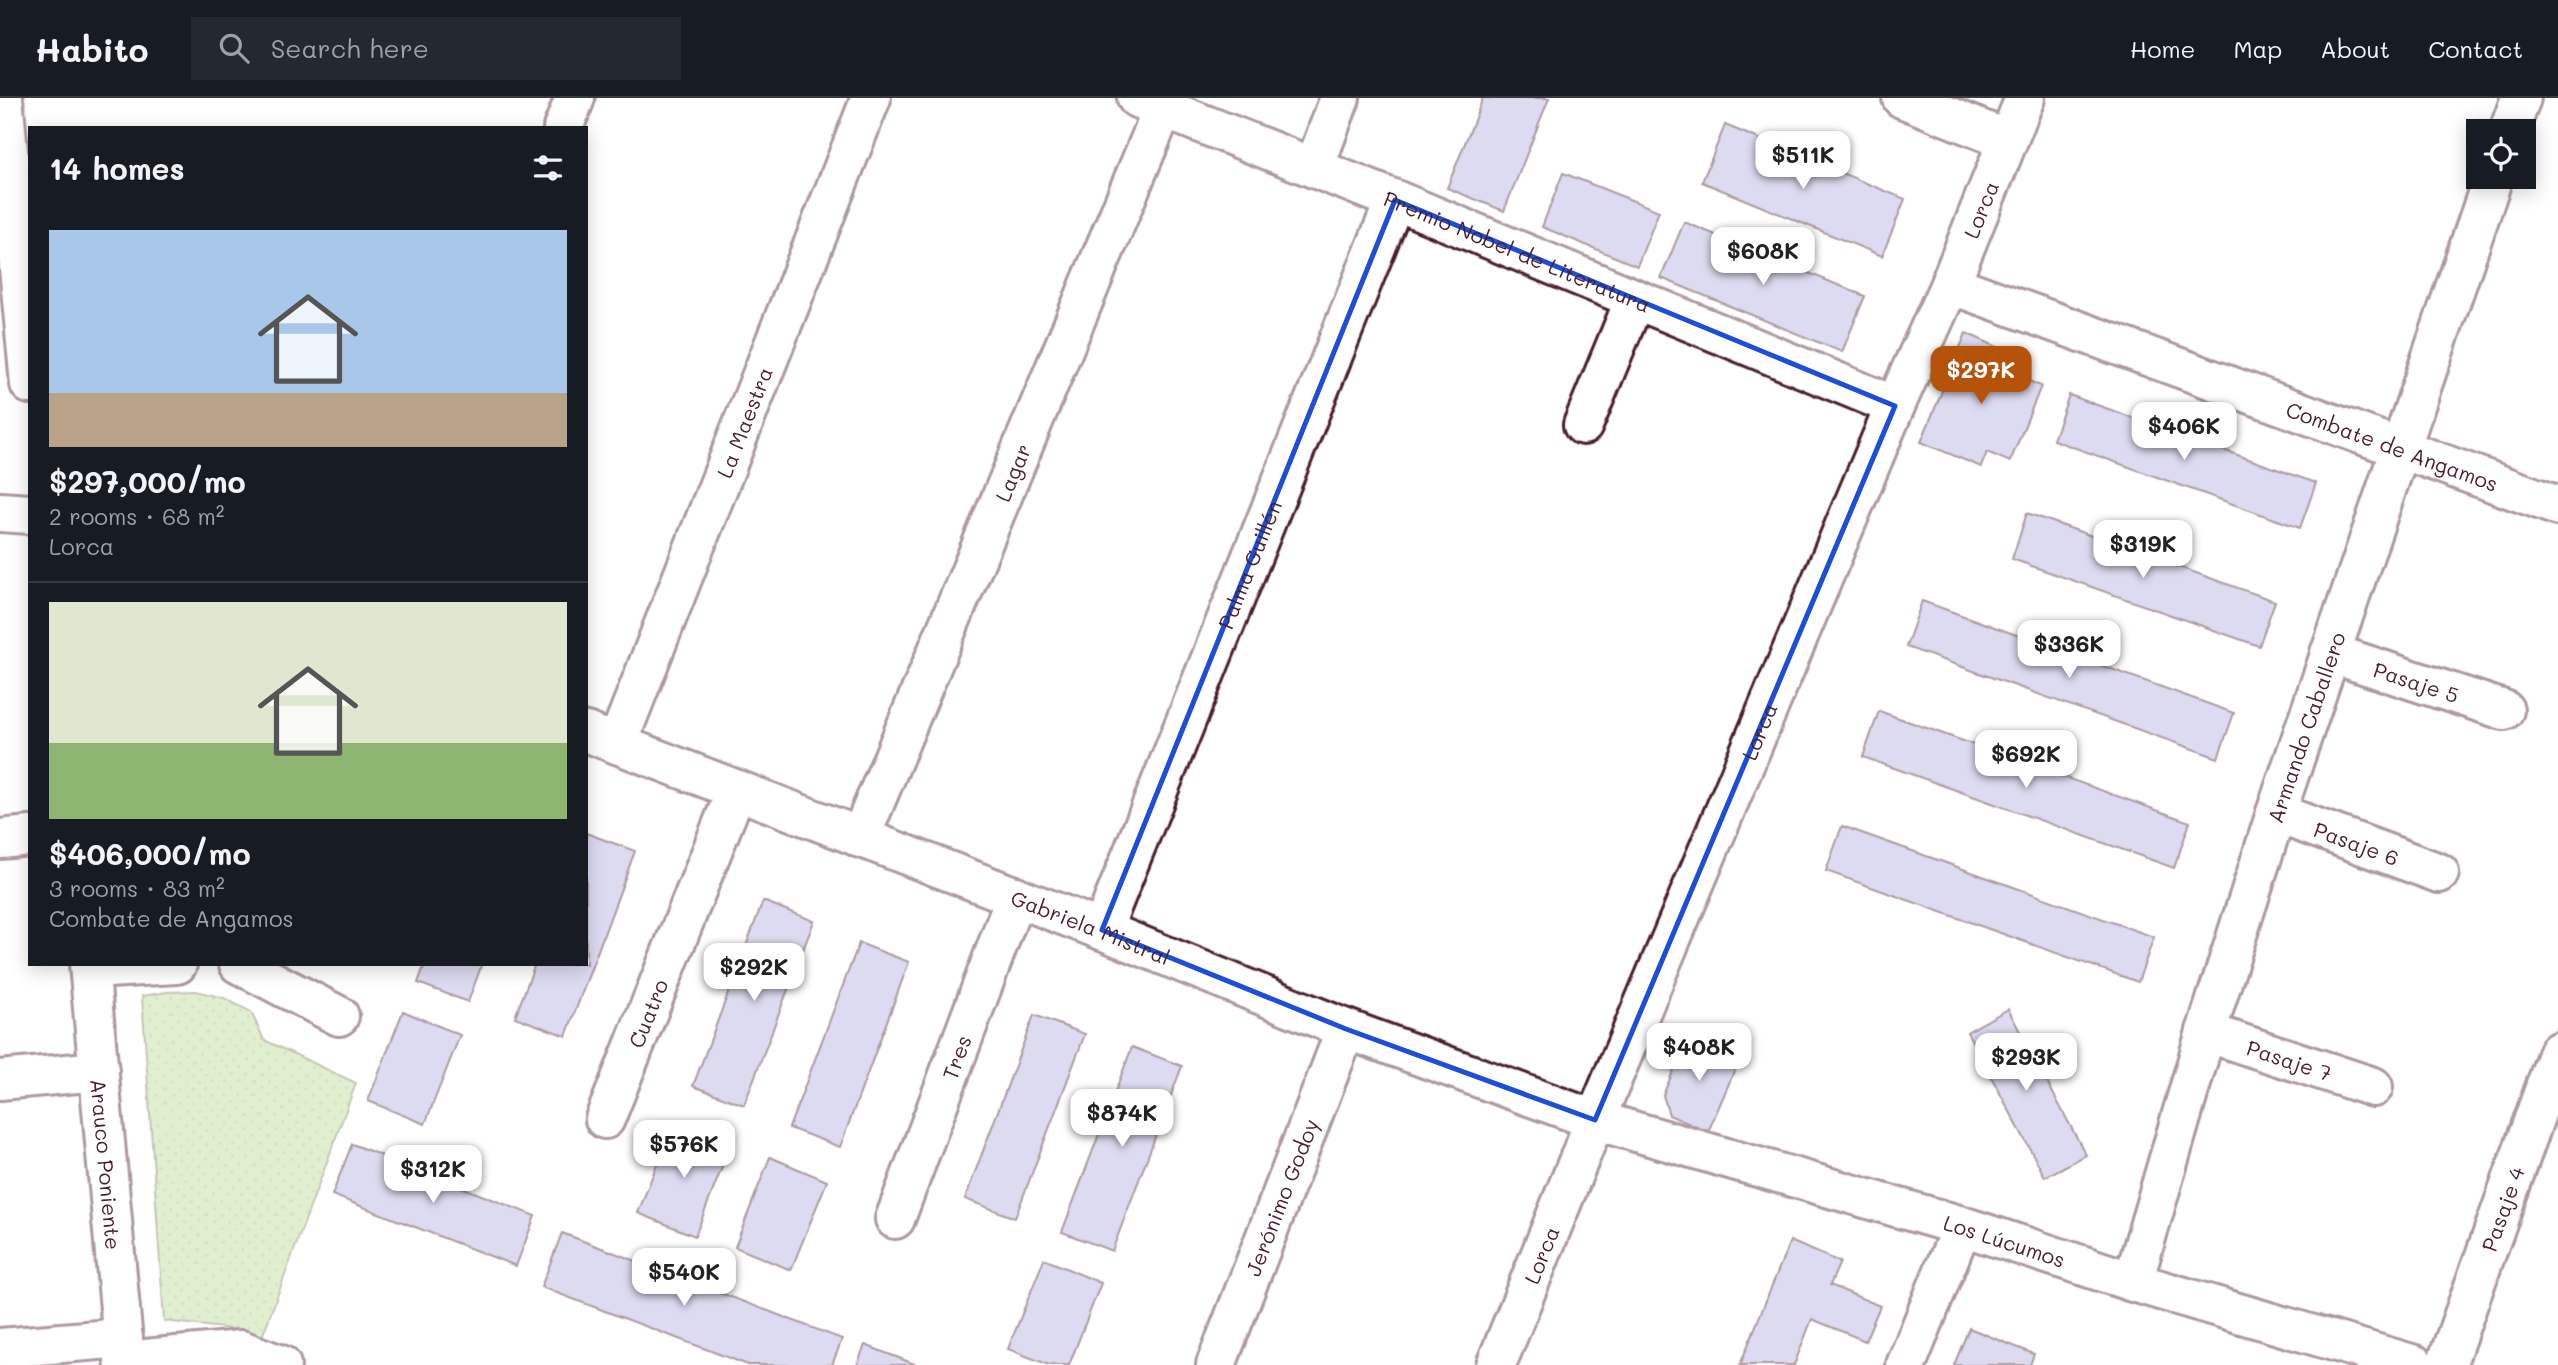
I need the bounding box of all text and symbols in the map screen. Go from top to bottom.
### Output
search box [191,17,681,80]
text: Habito [35,27,149,70]
icon: search [215,29,253,67]
text: Search here [271,31,429,65]
text: Home [2130,33,2195,64]
text: Map [2233,33,2282,64]
text: About [2320,33,2390,64]
text: Contact [2428,33,2523,64]
map controls [2466,119,2536,189]
button: locate [2466,119,2536,189]
pin: $511K [1754,132,1852,191]
text: $511K [1771,139,1835,169]
text: 14 homes [49,148,185,188]
icon: filters [529,149,567,187]
street label: Lorca [1956,177,2004,242]
street label: Premio Nobel de Literatura [1380,184,1655,317]
pin: $608K [1714,228,1812,287]
text: $608K [1727,235,1799,265]
icon: home [245,276,371,402]
pin: $297K [1932,346,2030,406]
text: $297K [1947,354,2015,384]
street label: La Maestra [710,363,778,481]
street label: Combate de Angamos [2283,395,2502,497]
pin: $406K [2135,402,2233,462]
text: $406K [2148,410,2220,440]
street label: Lagar [988,439,1036,505]
text: $297,000/mo [49,461,246,501]
street label: Palma Guillén [1211,496,1287,633]
text: 2 rooms · 68 m² [49,501,224,531]
pin: $319K [2094,520,2192,580]
text: $319K [2109,528,2177,558]
text: Lorca [49,531,114,561]
pin: $336K [2020,620,2118,680]
text: $336K [2034,628,2104,658]
street label: Armando Caballero [2260,628,2350,826]
icon: home [245,648,371,774]
street label: Pasaje 5 [2370,655,2463,708]
street label: Lorca [1734,699,1782,764]
pin: $692K [1977,730,2075,790]
text: $692K [1991,738,2061,768]
street label: Pasaje 6 [2310,815,2403,871]
text: $406,000/mo [49,833,251,873]
text: 3 rooms · 83 m² [49,873,225,903]
street label: Gabriela Mistral [1007,883,1174,970]
text: Combate de Angamos [49,903,294,933]
pin: $292K [705,944,803,1003]
text: $292K [720,951,788,981]
street label: Cuatro [621,975,673,1051]
pin: $408K [1650,1024,1748,1083]
street label: Tres [935,1031,976,1083]
text: $408K [1663,1031,1735,1061]
street label: Pasaje 7 [2244,1033,2335,1086]
pin: $293K [1977,1034,2075,1093]
text: $293K [1991,1041,2061,1071]
street label: Arauco Poniente [86,1078,128,1251]
pin: $874K [1073,1090,1171,1149]
text: $874K [1086,1097,1158,1127]
street label: Jerónimo Godoy [1238,1115,1324,1280]
pin: $576K [635,1121,733,1180]
text: $576K [649,1128,719,1158]
pin: $312K [384,1146,482,1205]
text: $312K [400,1153,466,1183]
street label: Pasaje 4 [2474,1162,2530,1255]
street label: Los Lúcumos [1941,1208,2069,1272]
street label: Lorca [1517,1222,1564,1287]
pin: $540K [635,1248,733,1308]
text: $540K [648,1256,720,1286]

